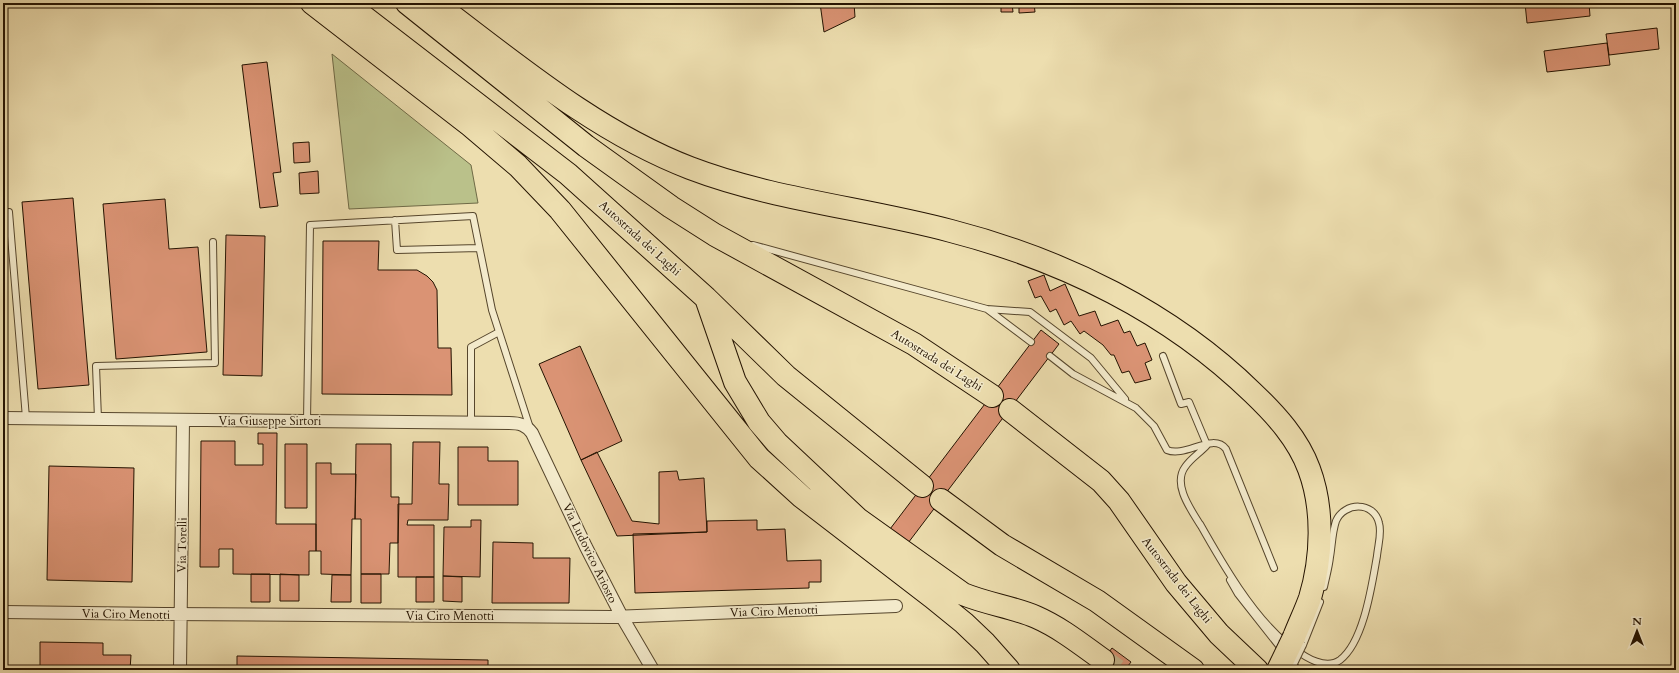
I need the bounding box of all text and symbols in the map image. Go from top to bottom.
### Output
street label: Autostrada dei Laghi [596,197,685,280]
street label: Autostrada dei Laghi [888,325,986,395]
street label: Via Giuseppe Sirtori [219,413,322,429]
street label: Via Ludovico Ariosto [559,501,621,606]
street label: Via Torelli [174,517,190,573]
street label: Autostrada dei Laghi [1138,534,1216,627]
street label: Via Ciro Menotti [730,601,819,621]
street label: Via Ciro Menotti [82,605,171,623]
street label: Via Ciro Menotti [406,608,495,624]
north arrow [1617,611,1657,651]
text: N [1632,614,1642,629]

